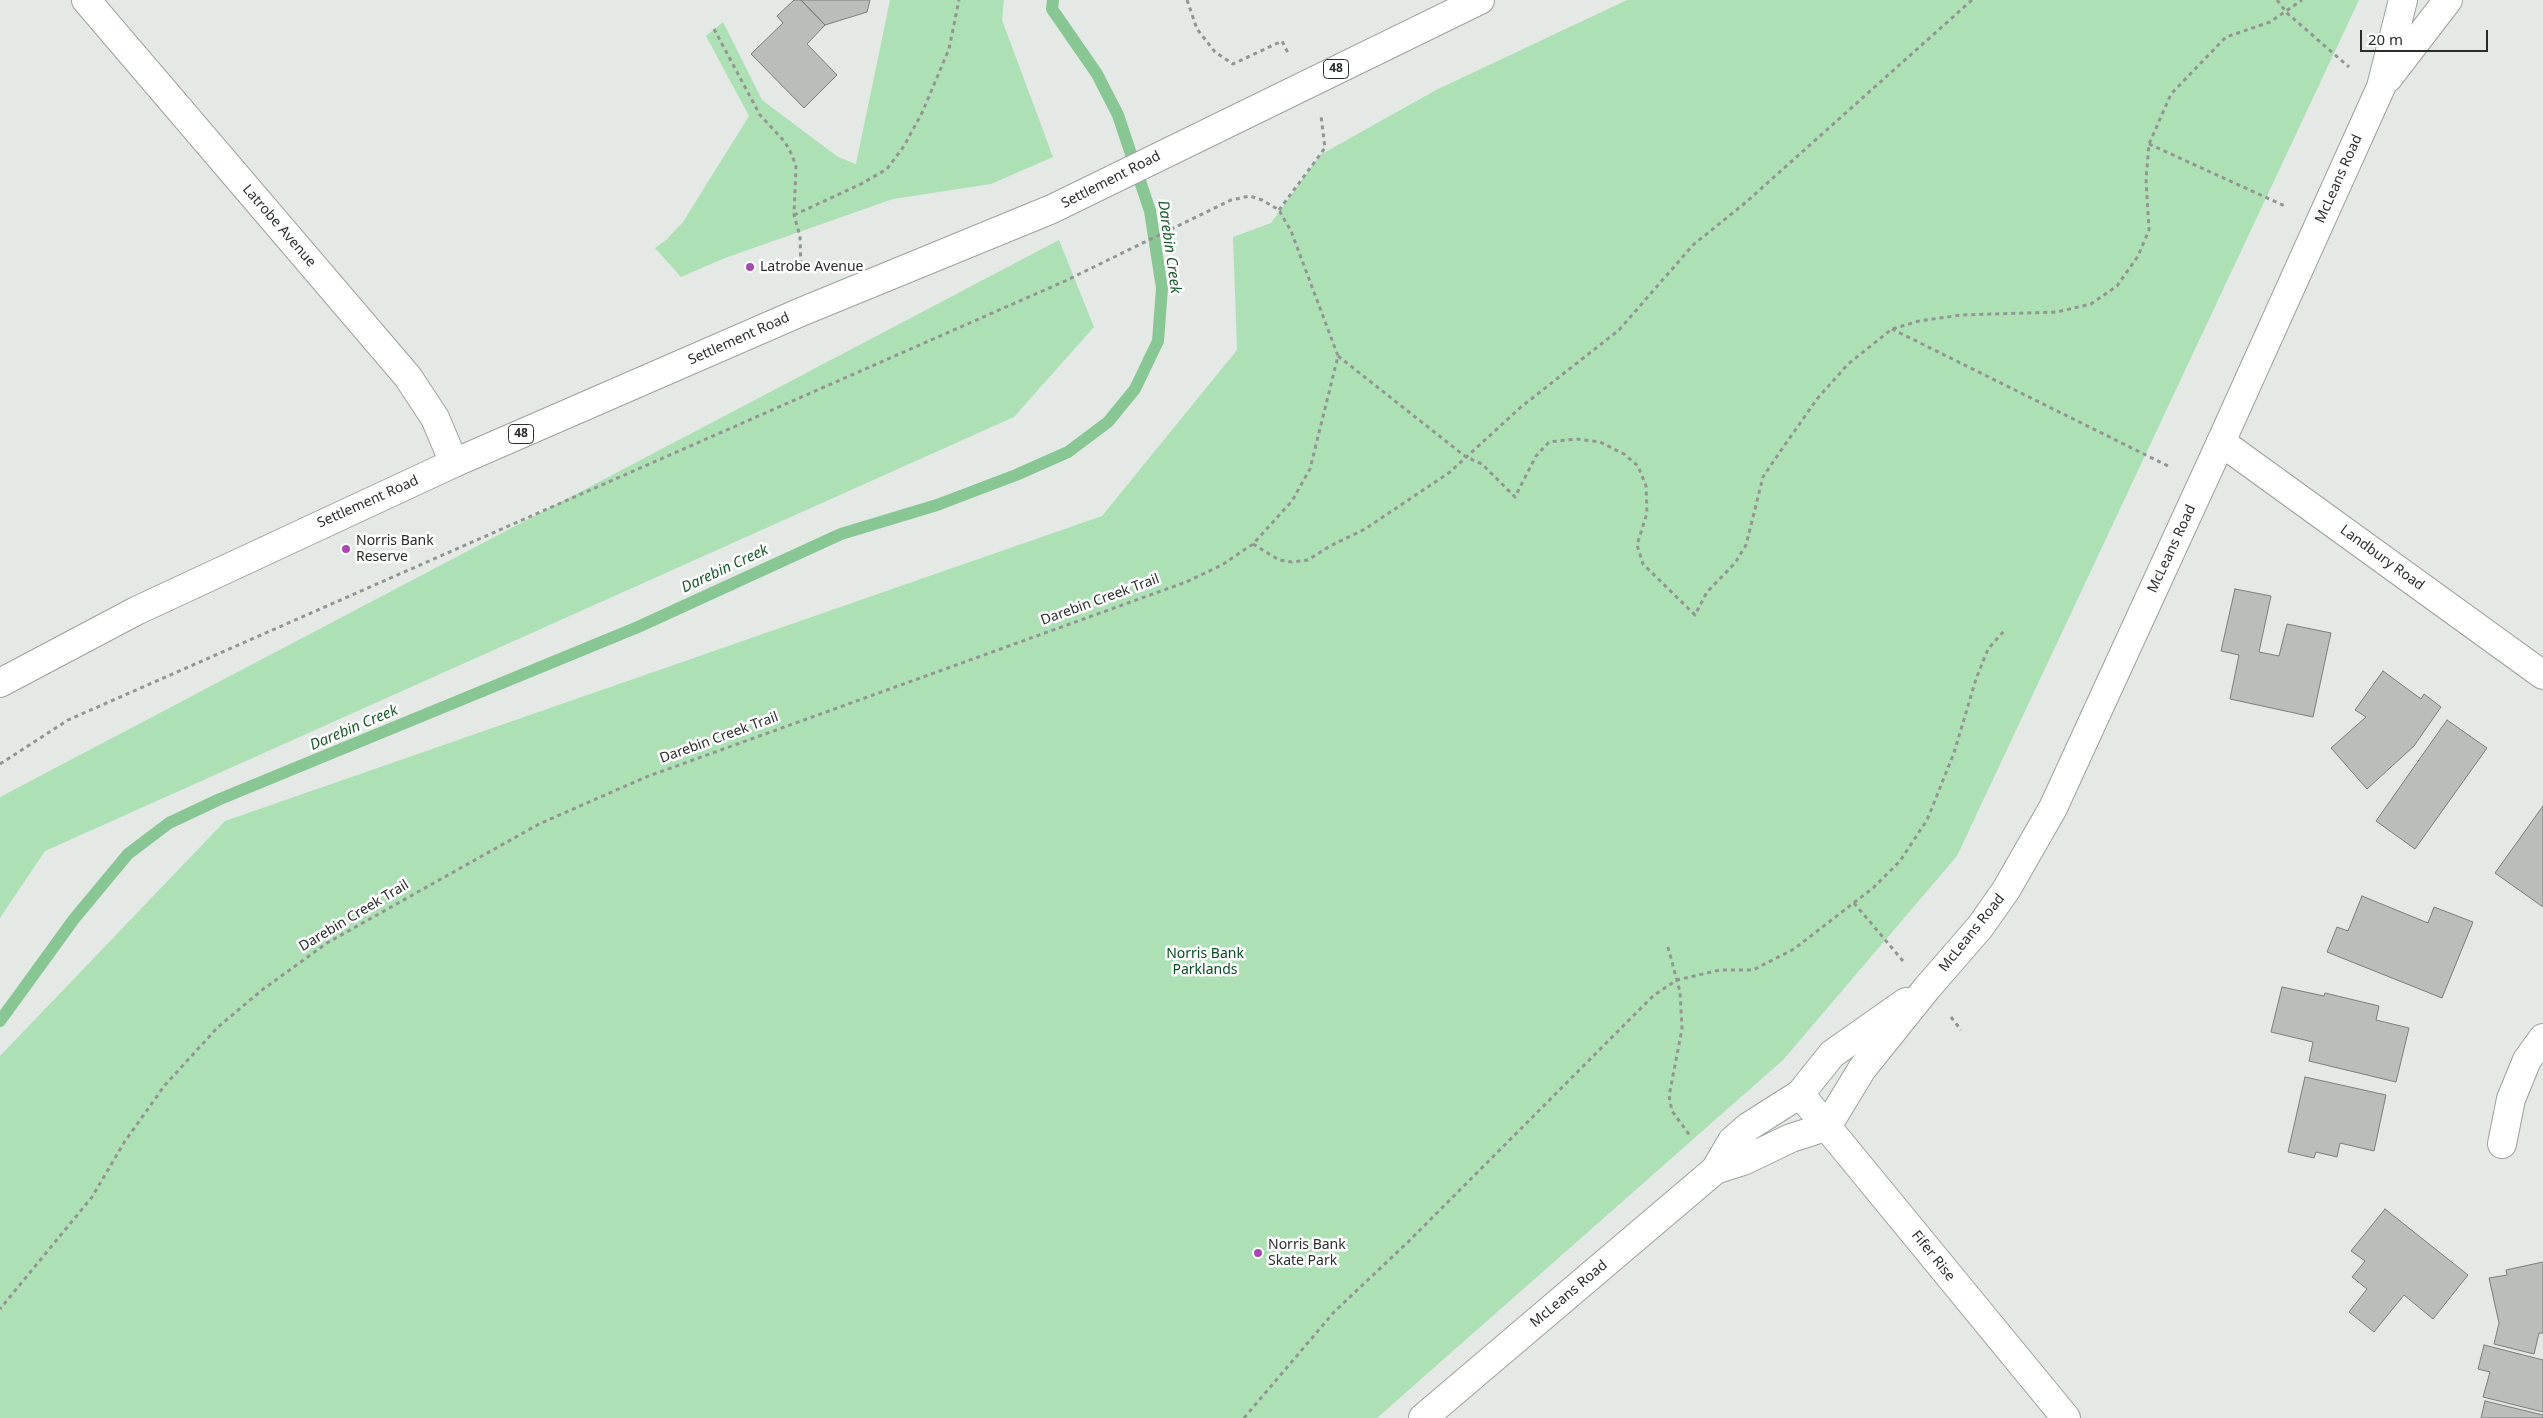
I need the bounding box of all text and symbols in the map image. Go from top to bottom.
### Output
scale bar [2363,20,2490,52]
text: 20 m [2368,29,2403,49]
road number: 48 [1324,60,1348,78]
street label: McLeans Road [2312,132,2366,226]
street label: Settlement Road [1059,148,1163,212]
street label: Latrobe Avenue [239,181,319,271]
water label: Darebin Creek [1154,199,1184,295]
place label: Latrobe Avenue [760,259,864,275]
marker: Latrobe Avenue [744,261,756,273]
street label: Settlement Road [686,309,792,369]
road number: 48 [508,424,534,444]
street label: Settlement Road [315,472,421,532]
street label: McLeans Road [2144,502,2200,596]
street label: Landbury Road [2337,522,2427,594]
place label: Norris Bank Reserve [356,533,434,566]
water label: Darebin Creek [679,541,771,597]
marker: Norris Bank Reserve [340,543,352,555]
street label: Darebin Creek Trail [1038,571,1162,629]
water label: Darebin Creek [307,701,401,755]
street label: Darebin Creek Trail [657,709,781,767]
street label: Darebin Creek Trail [296,877,412,955]
street label: McLeans Road [1936,891,2008,975]
park label: Norris Bank Parklands [1166,946,1244,979]
street label: Fifer Rise [1908,1227,1958,1285]
place label: Norris Bank Skate Park [1268,1237,1346,1270]
marker: Norris Bank Skate Park [1252,1247,1264,1259]
street label: McLeans Road [1527,1257,1611,1331]

